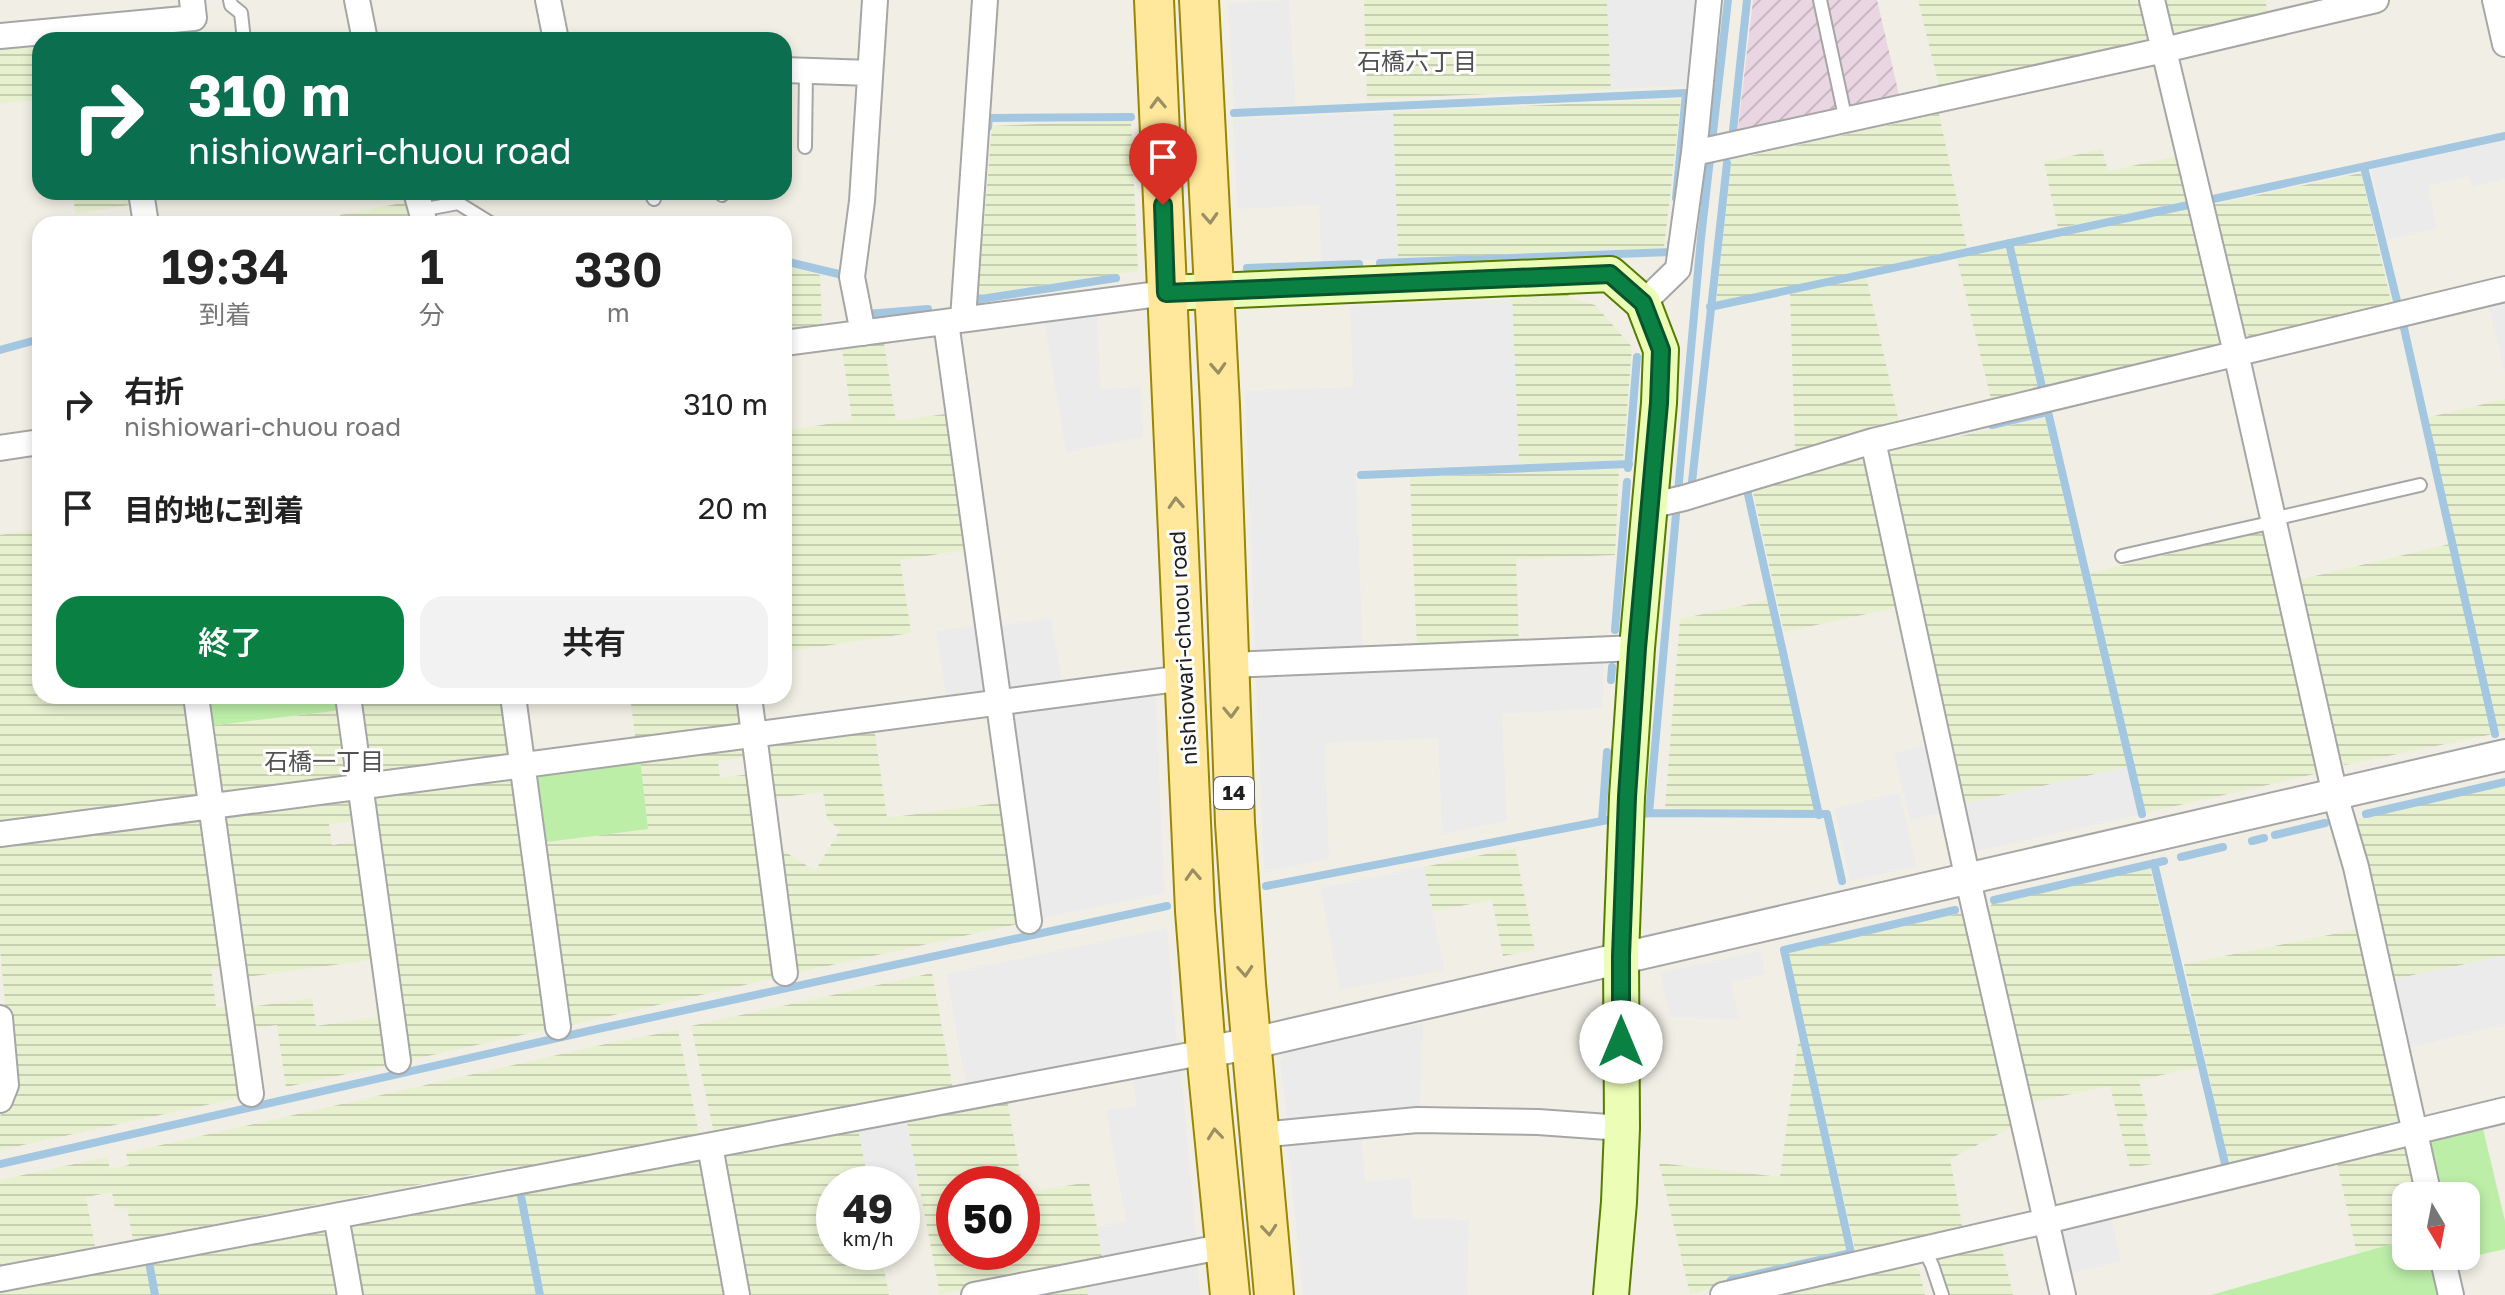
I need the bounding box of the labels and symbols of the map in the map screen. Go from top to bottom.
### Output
district label: 石橋六丁目 [1357,46,1477,75]
one-way arrow [1150,96,1167,109]
pin [1129,123,1197,205]
one-way arrow [1202,212,1219,225]
one-way arrow [1210,362,1227,375]
one-way arrow [1168,496,1185,509]
street label: nishiowari-chuou road [1163,530,1202,766]
one-way arrow [1222,706,1240,719]
district label: 石橋一丁目 [264,746,384,775]
road number: 14 [1214,777,1254,809]
one-way arrow [1185,868,1202,881]
one-way arrow [1236,965,1253,978]
position arrow [1579,1000,1663,1084]
one-way arrow [1206,1127,1223,1140]
speed limit sign: 50 [936,1166,1040,1270]
north arrow [2392,1182,2480,1270]
one-way arrow [1260,1224,1277,1237]

